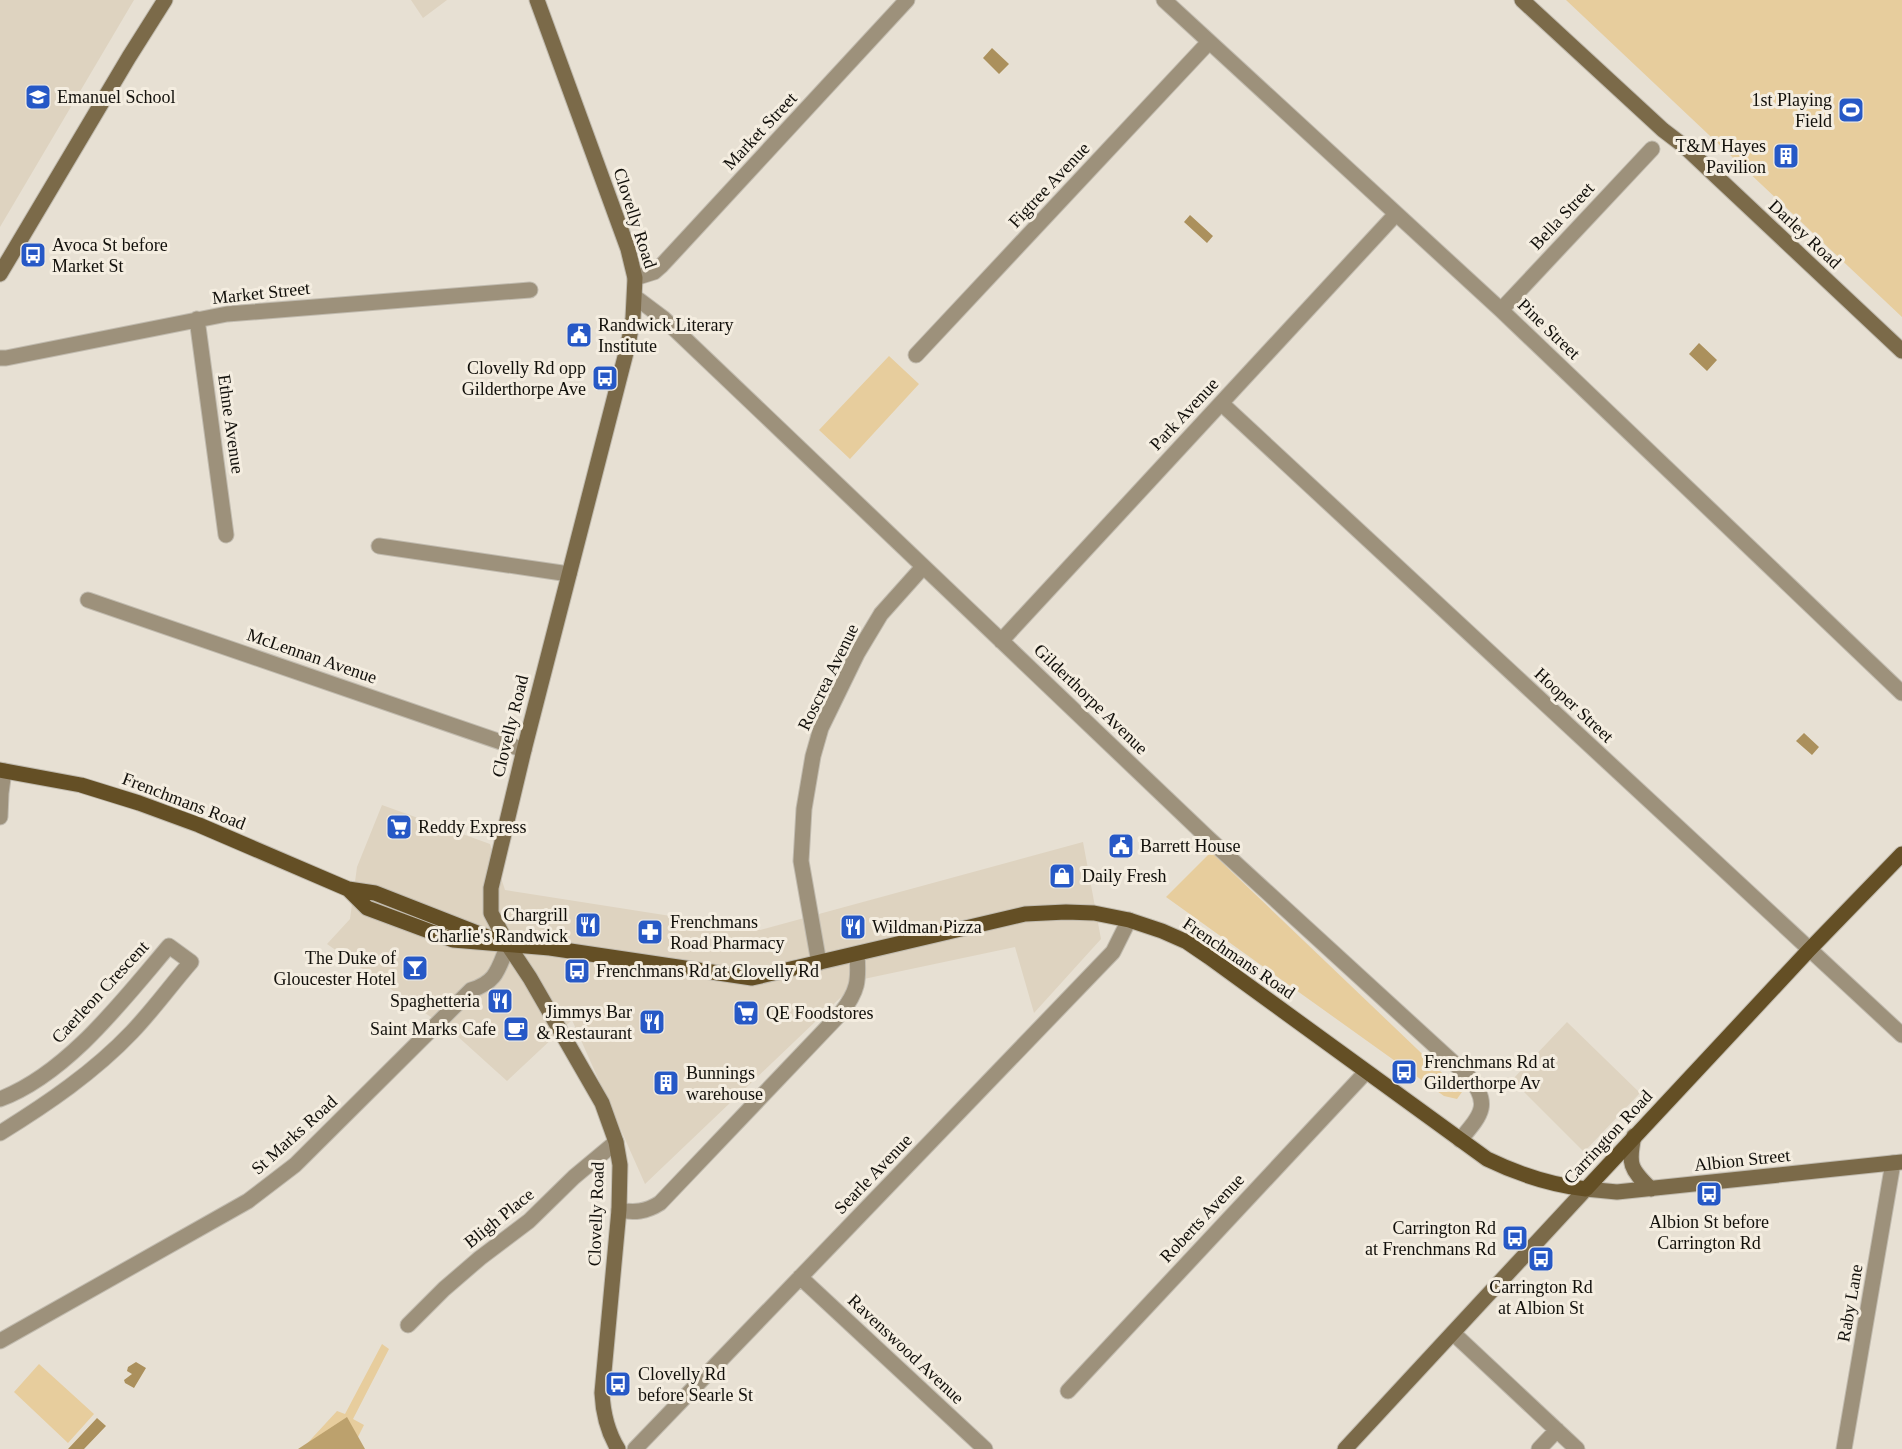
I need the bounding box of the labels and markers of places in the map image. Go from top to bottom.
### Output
school or university icon: Emanuel School [23,82,53,112]
place label: Emanuel School [57,87,175,107]
place label: 1st Playing Field [1751,90,1832,131]
sports icon: 1st Playing Field [1836,95,1866,125]
place label: T&M Hayes Pavilion [1676,136,1766,177]
building icon: T&M Hayes Pavilion [1771,141,1801,171]
place label: Avoca St before Market St [52,235,168,276]
bus stop icon: Avoca St before Market St [18,240,48,270]
place label: Randwick Literary Institute [598,315,733,356]
public building icon: Randwick Literary Institute [564,320,594,350]
place label: Clovelly Rd opp Gilderthorpe Ave [462,358,586,399]
bus stop icon: Clovelly Rd opp Gilderthorpe Ave [590,363,620,393]
supermarket icon: Reddy Express [384,812,414,842]
place label: Reddy Express [418,817,526,837]
public building icon: Barrett House [1106,831,1136,861]
place label: Barrett House [1140,836,1240,856]
shop icon: Daily Fresh [1047,861,1077,891]
place label: Daily Fresh [1082,866,1167,886]
place label: Chargrill Charlie's Randwick [427,905,568,946]
restaurant icon: Chargrill Charlie's Randwick [573,910,603,940]
place label: Frenchmans Road Pharmacy [670,912,784,953]
restaurant icon: Wildman Pizza [838,912,868,942]
pharmacy icon: Frenchmans Road Pharmacy [635,917,665,947]
place label: Wildman Pizza [872,917,982,937]
place label: The Duke of Gloucester Hotel [274,948,396,989]
bar icon: The Duke of Gloucester Hotel [400,953,430,983]
bus stop icon: Frenchmans Rd at Clovelly Rd [562,956,592,986]
place label: Frenchmans Rd at Clovelly Rd [596,961,819,981]
restaurant icon: Spaghetteria [485,986,515,1016]
place label: Spaghetteria [390,991,480,1011]
supermarket icon: QE Foodstores [731,998,761,1028]
place label: Jimmys Bar & Restaurant [537,1002,632,1043]
place label: QE Foodstores [766,1003,874,1023]
restaurant icon: Jimmys Bar & Restaurant [637,1007,667,1037]
cafe icon: Saint Marks Cafe [501,1014,531,1044]
place label: Saint Marks Cafe [370,1019,496,1039]
place label: Frenchmans Rd at Gilderthorpe Av [1424,1052,1555,1093]
bus stop icon: Frenchmans Rd at Gilderthorpe Av [1389,1057,1419,1087]
place label: Bunnings warehouse [686,1063,763,1104]
building icon: Bunnings warehouse [651,1068,681,1098]
bus stop icon: Albion St before Carrington Rd [1694,1179,1724,1209]
place label: Albion St before Carrington Rd [1649,1212,1769,1253]
place label: Carrington Rd at Frenchmans Rd [1365,1218,1496,1259]
bus stop icon: Carrington Rd at Frenchmans Rd [1500,1223,1530,1253]
bus stop icon: Carrington Rd at Albion St [1526,1244,1556,1274]
place label: Carrington Rd at Albion St [1489,1277,1593,1318]
place label: Clovelly Rd before Searle St [638,1364,753,1405]
bus stop icon: Clovelly Rd before Searle St [603,1369,633,1399]

